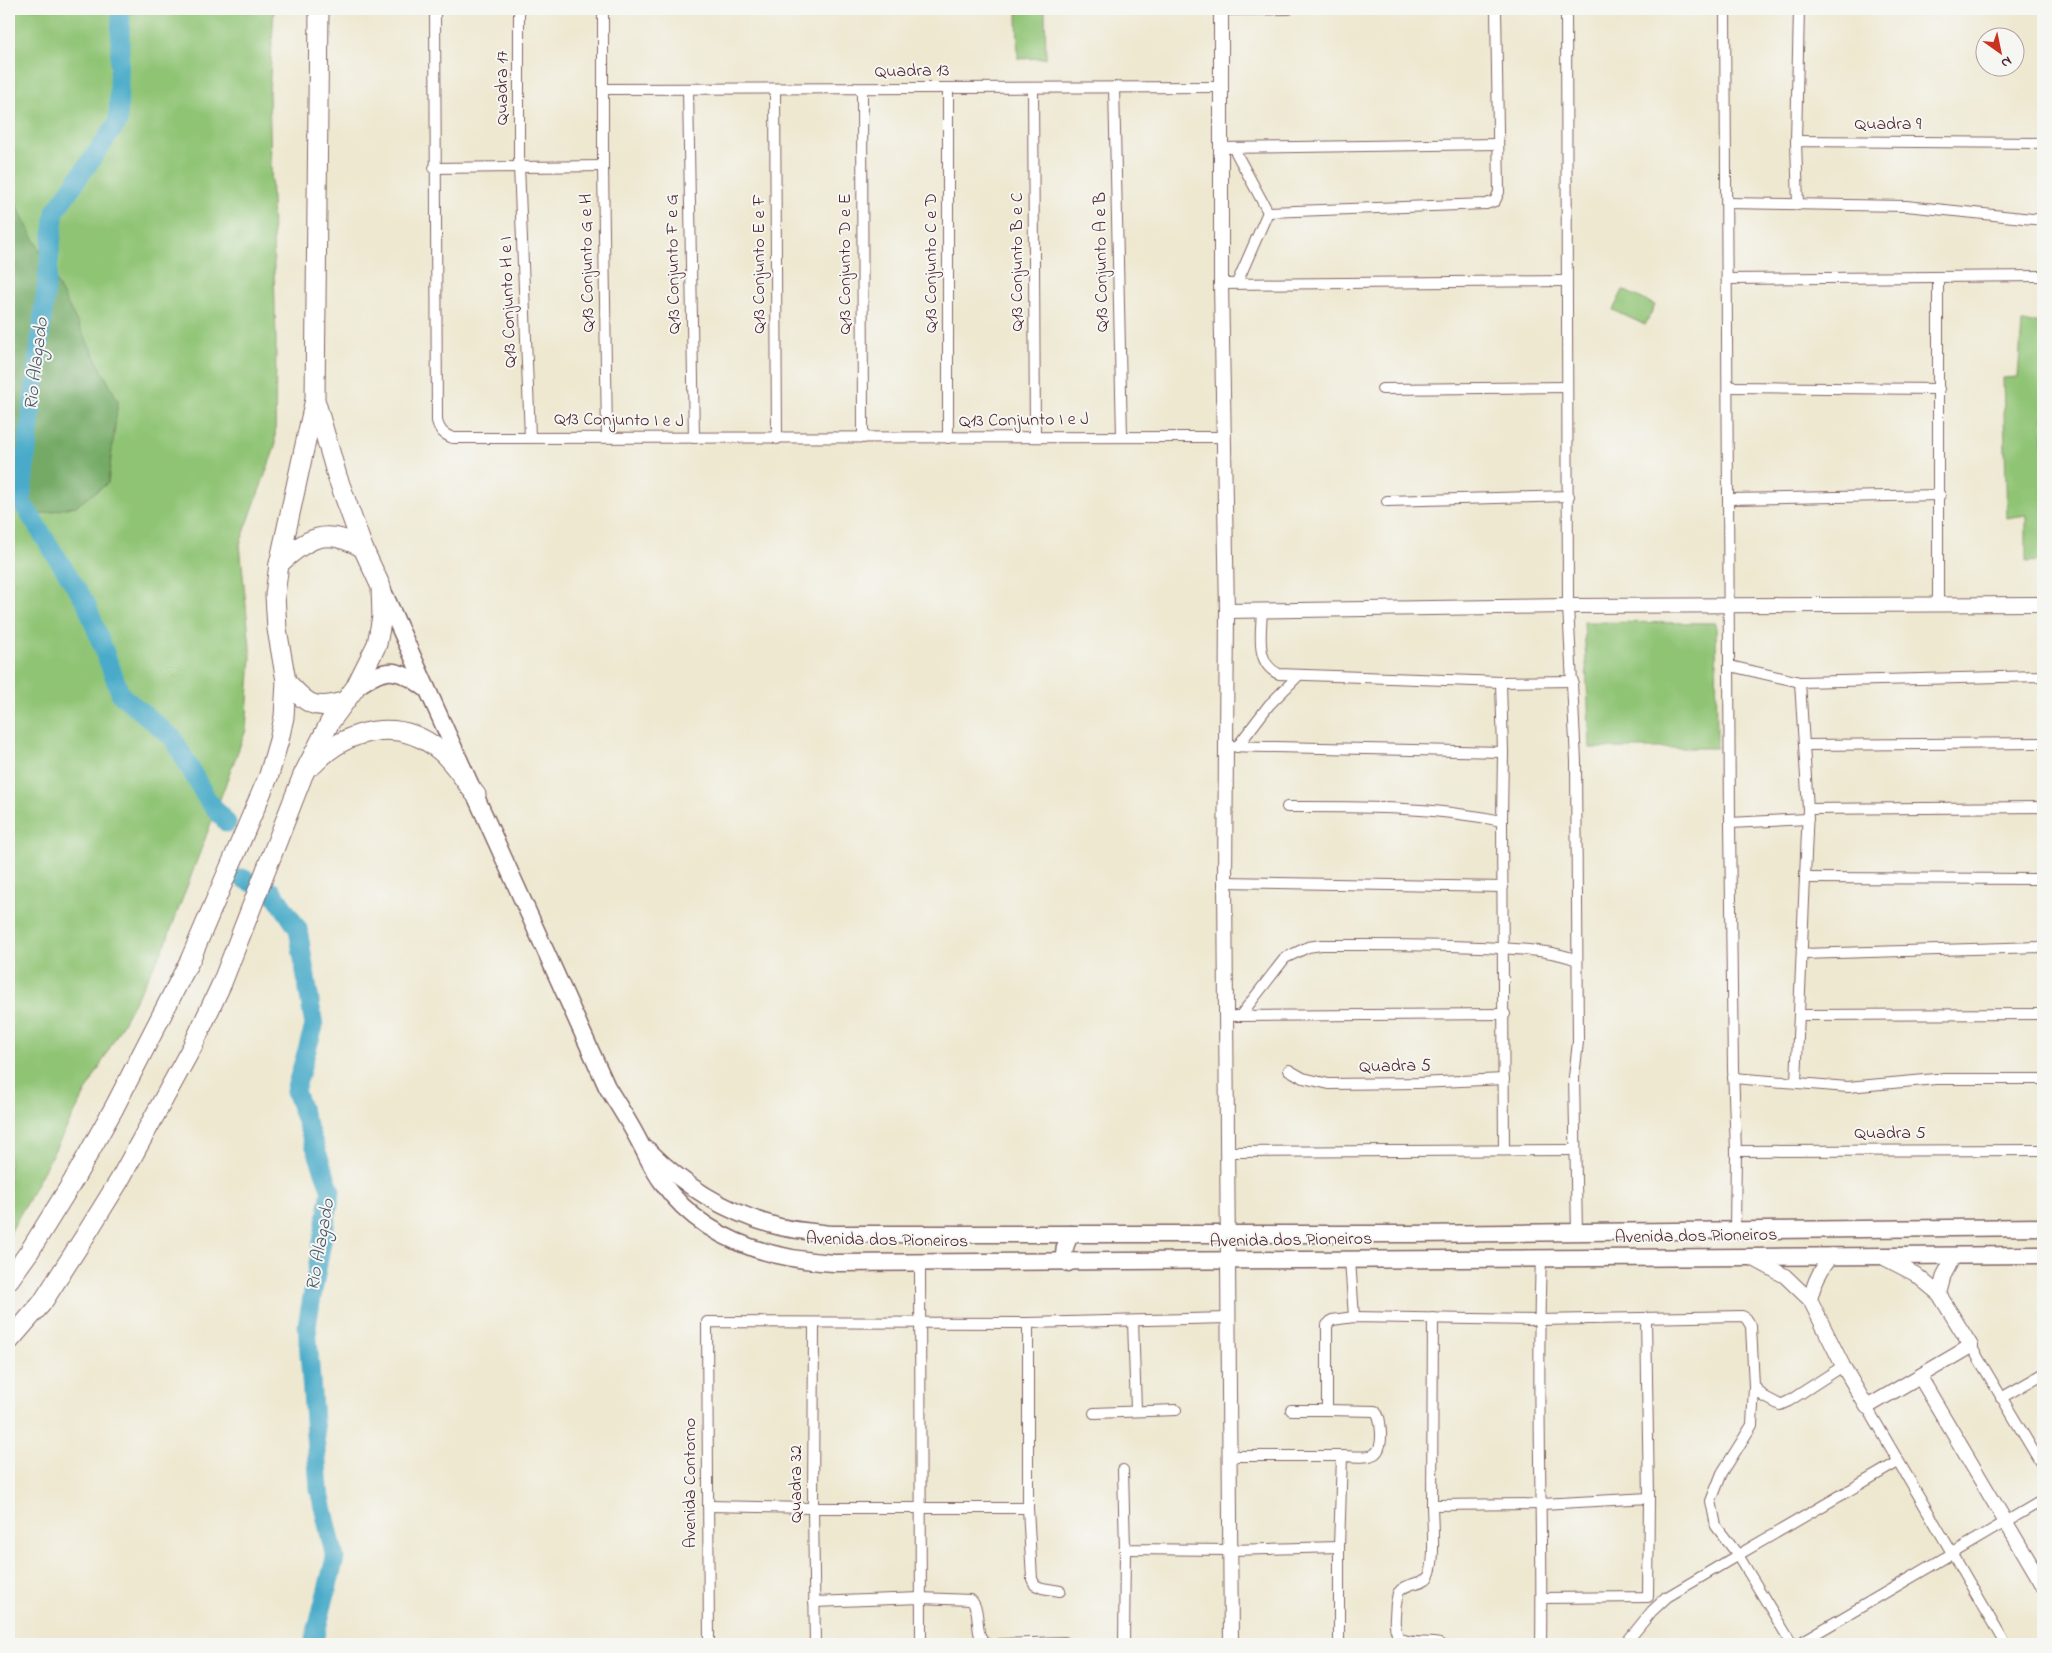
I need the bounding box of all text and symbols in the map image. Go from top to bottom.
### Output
north arrow [1974,28,2024,78]
street label: Quadra 17 [490,50,516,125]
text: N [1997,50,2016,73]
street label: Quadra 13 [874,58,950,86]
street label: Quadra 9 [1855,112,1922,138]
street label: Q13 Conjunto B e C [1005,192,1031,332]
street label: Q13 Conjunto A e B [1088,192,1116,332]
street label: Q13 Conjunto G e H [574,193,602,333]
street label: Q13 Conjunto D e E [833,193,859,335]
street label: Q13 Conjunto C e D [919,193,945,333]
street label: Q13 Conjunto F e G [660,194,688,334]
street label: Q13 Conjunto E e F [747,194,773,334]
street label: Q13 Conjunto H e I [494,236,524,368]
water label: Rio Alagado [18,315,57,412]
street label: Q13 Conjunto I e J [554,407,684,435]
street label: Q13 Conjunto I e J [959,407,1089,435]
street label: Quadra 5 [1359,1053,1431,1081]
street label: Quadra 5 [1854,1121,1926,1147]
water label: Rio Alagado [300,1196,344,1293]
street label: Avenida dos Pioneiros [1615,1223,1777,1251]
street label: Avenida dos Pioneiros [806,1227,968,1255]
street label: Avenida dos Pioneiros [1210,1227,1372,1255]
street label: Avenida Contorno [678,1418,704,1548]
street label: Quadra 32 [784,1445,810,1523]

